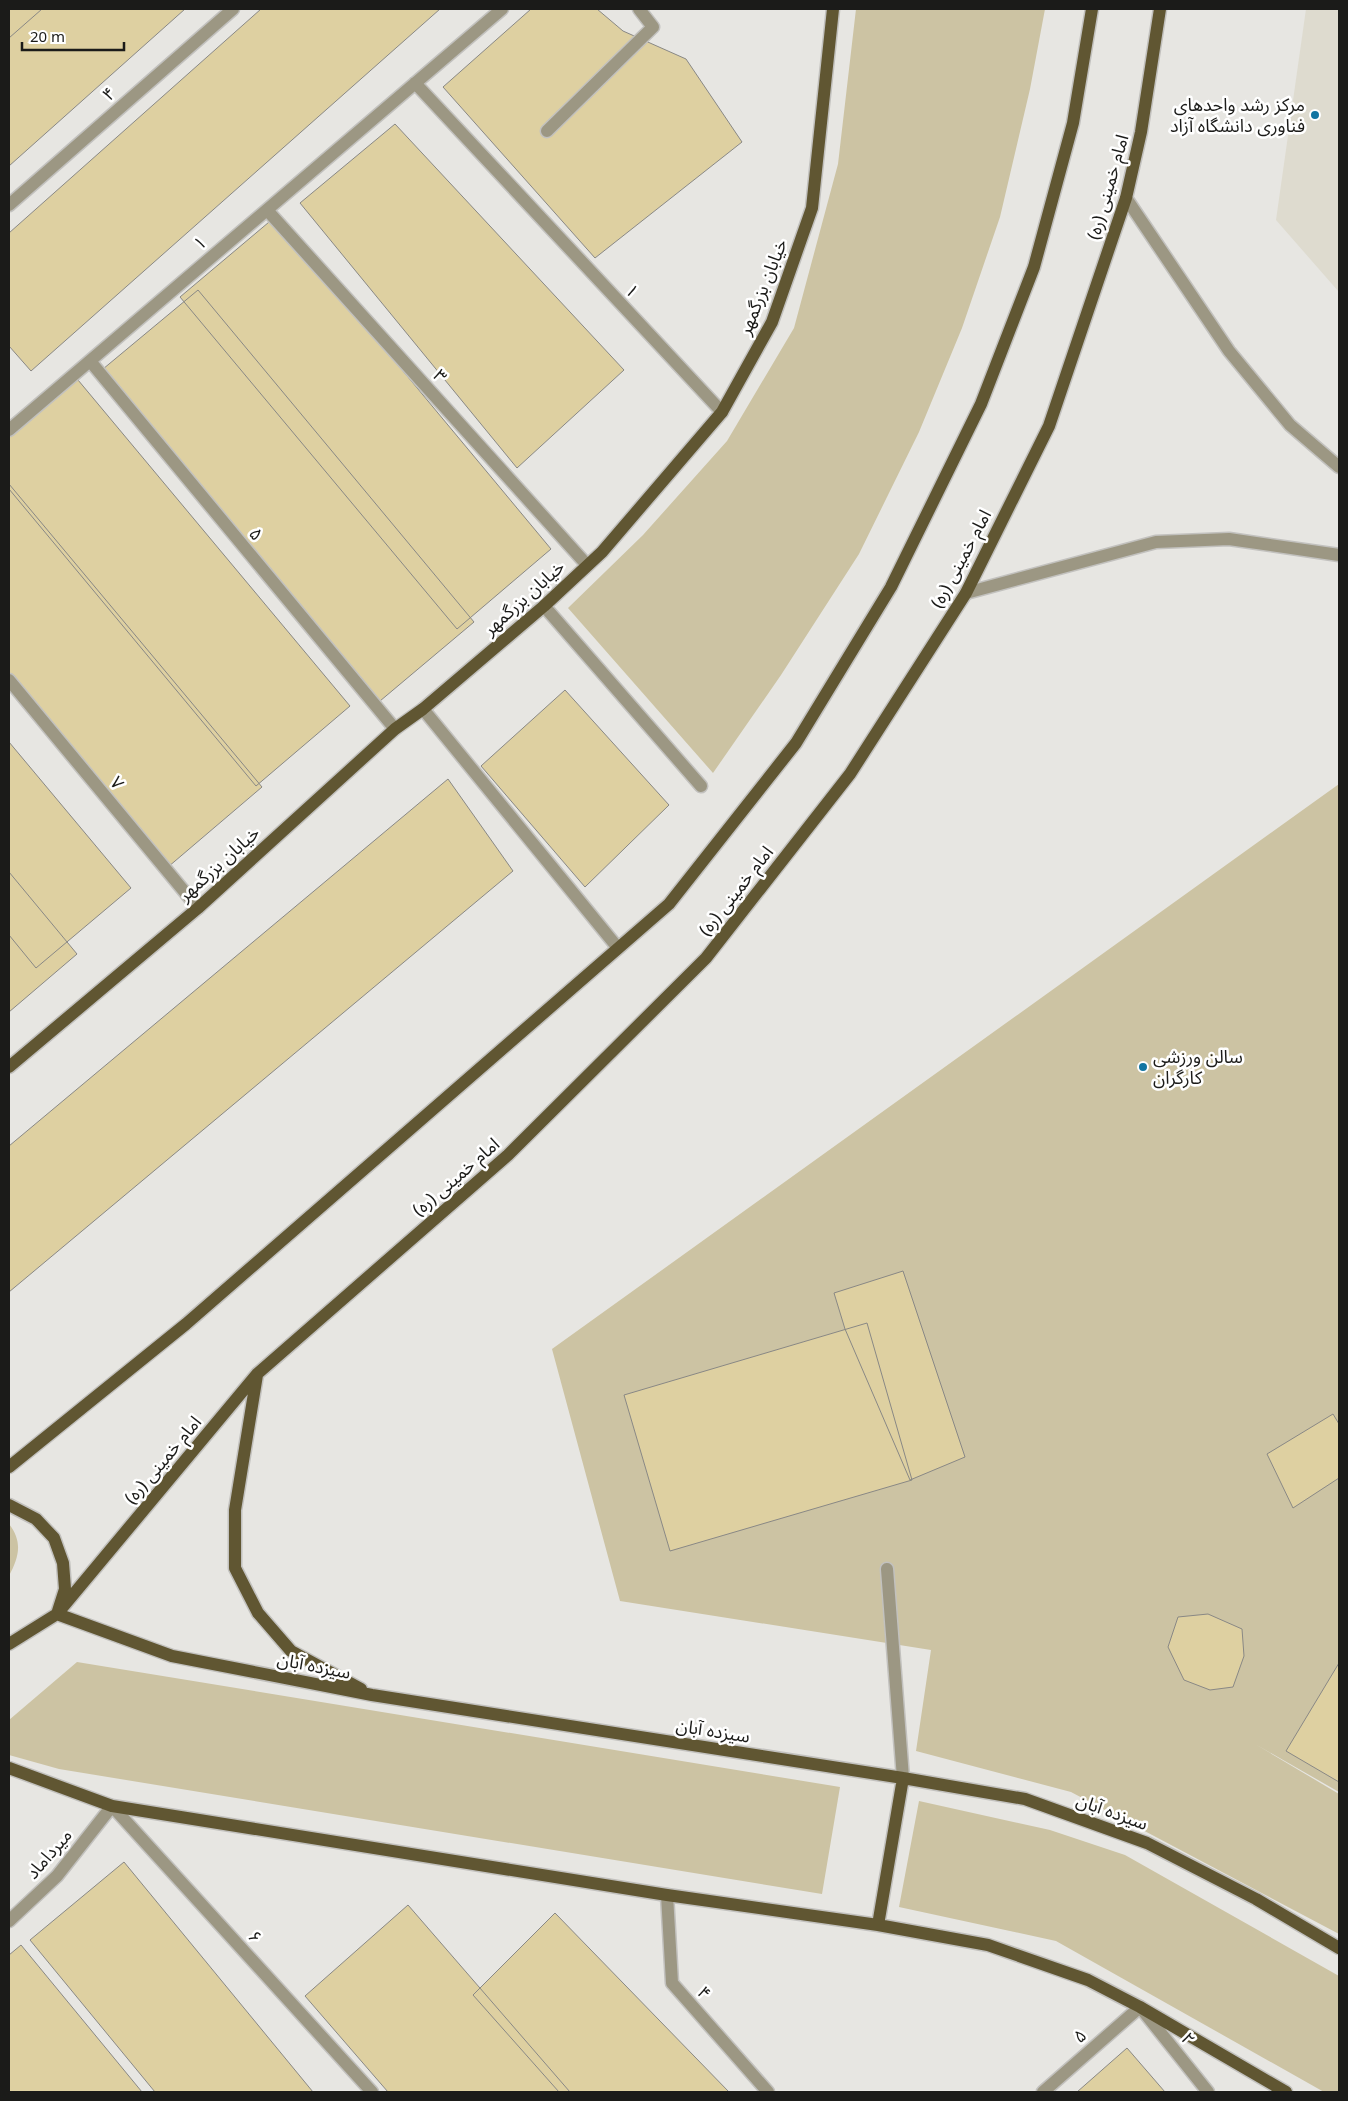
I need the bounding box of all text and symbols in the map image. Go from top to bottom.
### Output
scale bar [22,20,125,52]
text: 20 m [30,21,65,53]
street label: ۴ [93,76,125,112]
place label: مرکز رشد واحدهای فناوری دانشگاه آزاد [1170,86,1305,145]
marker: مرکز رشد واحدهای فناوری دانشگاه آزاد [1309,109,1321,121]
street label: امام خمینی (ره) [1075,130,1141,244]
street label: ۱ [184,225,216,261]
street label: خیابان بزرگمهر [726,233,800,342]
street label: ۱ [615,274,649,308]
street label: ۳ [422,359,458,393]
street label: امام خمینی (ره) [919,502,1003,616]
street label: ۵ [238,518,274,550]
street label: خیابان بزرگمهر [473,550,574,647]
street label: ۷ [99,767,135,799]
street label: خیابان بزرگمهر [168,816,269,913]
street label: امام خمینی (ره) [688,837,784,945]
place label: سالن ورزشی کارگران [1153,1038,1243,1097]
marker: سالن ورزشی کارگران [1137,1061,1149,1073]
street label: امام خمینی (ره) [403,1127,509,1227]
street label: امام خمینی (ره) [114,1406,212,1514]
street label: سیزده آبان [274,1640,354,1692]
street label: سیزده آبان [673,1706,753,1756]
street label: سیزده آبان [1070,1781,1154,1843]
street label: میرداماد [15,1819,83,1889]
street label: ۶ [237,1920,273,1954]
street label: ۴ [686,1977,722,2009]
street label: ۵ [1064,2018,1096,2054]
street label: ۲ [1170,2023,1206,2055]

